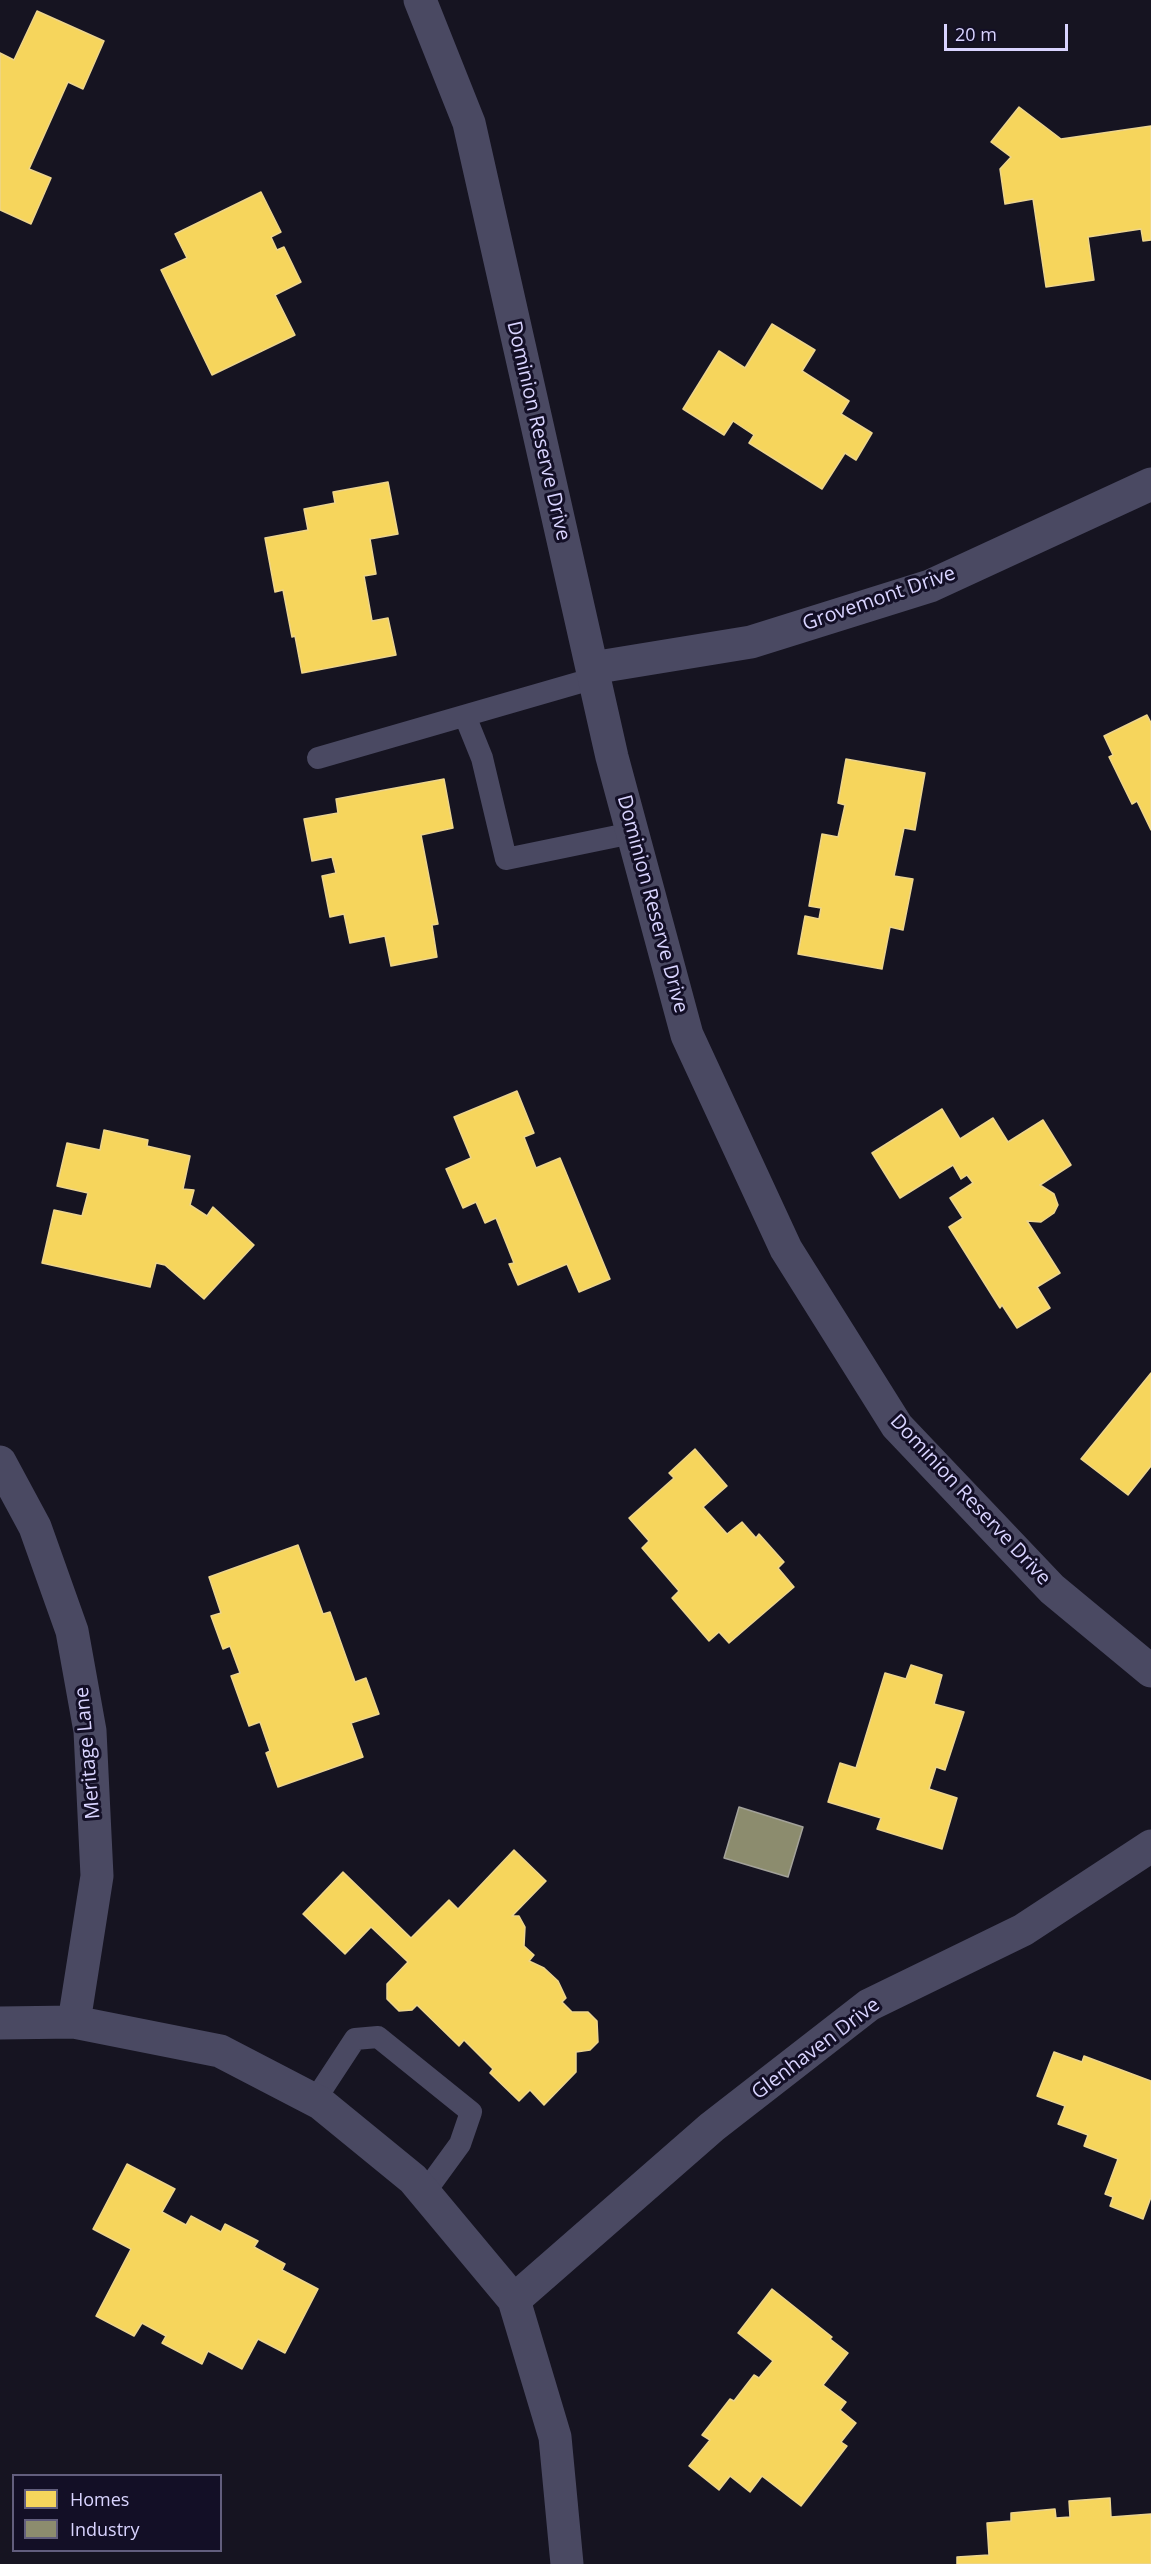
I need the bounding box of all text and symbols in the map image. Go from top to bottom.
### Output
scale bar [947,12,1072,50]
text: 20 m [955,22,997,46]
street label: Dominion Reserve Drive [501,319,575,543]
street label: Grovemont Drive [799,562,959,636]
street label: Dominion Reserve Drive [611,792,693,1016]
street label: Dominion Reserve Drive [885,1410,1055,1590]
street label: Meritage Lane [70,1686,106,1820]
street label: Glenhaven Drive [747,1993,885,2105]
legend [12,2474,222,2552]
text: Homes [70,2487,129,2511]
text: Industry [70,2517,140,2541]

